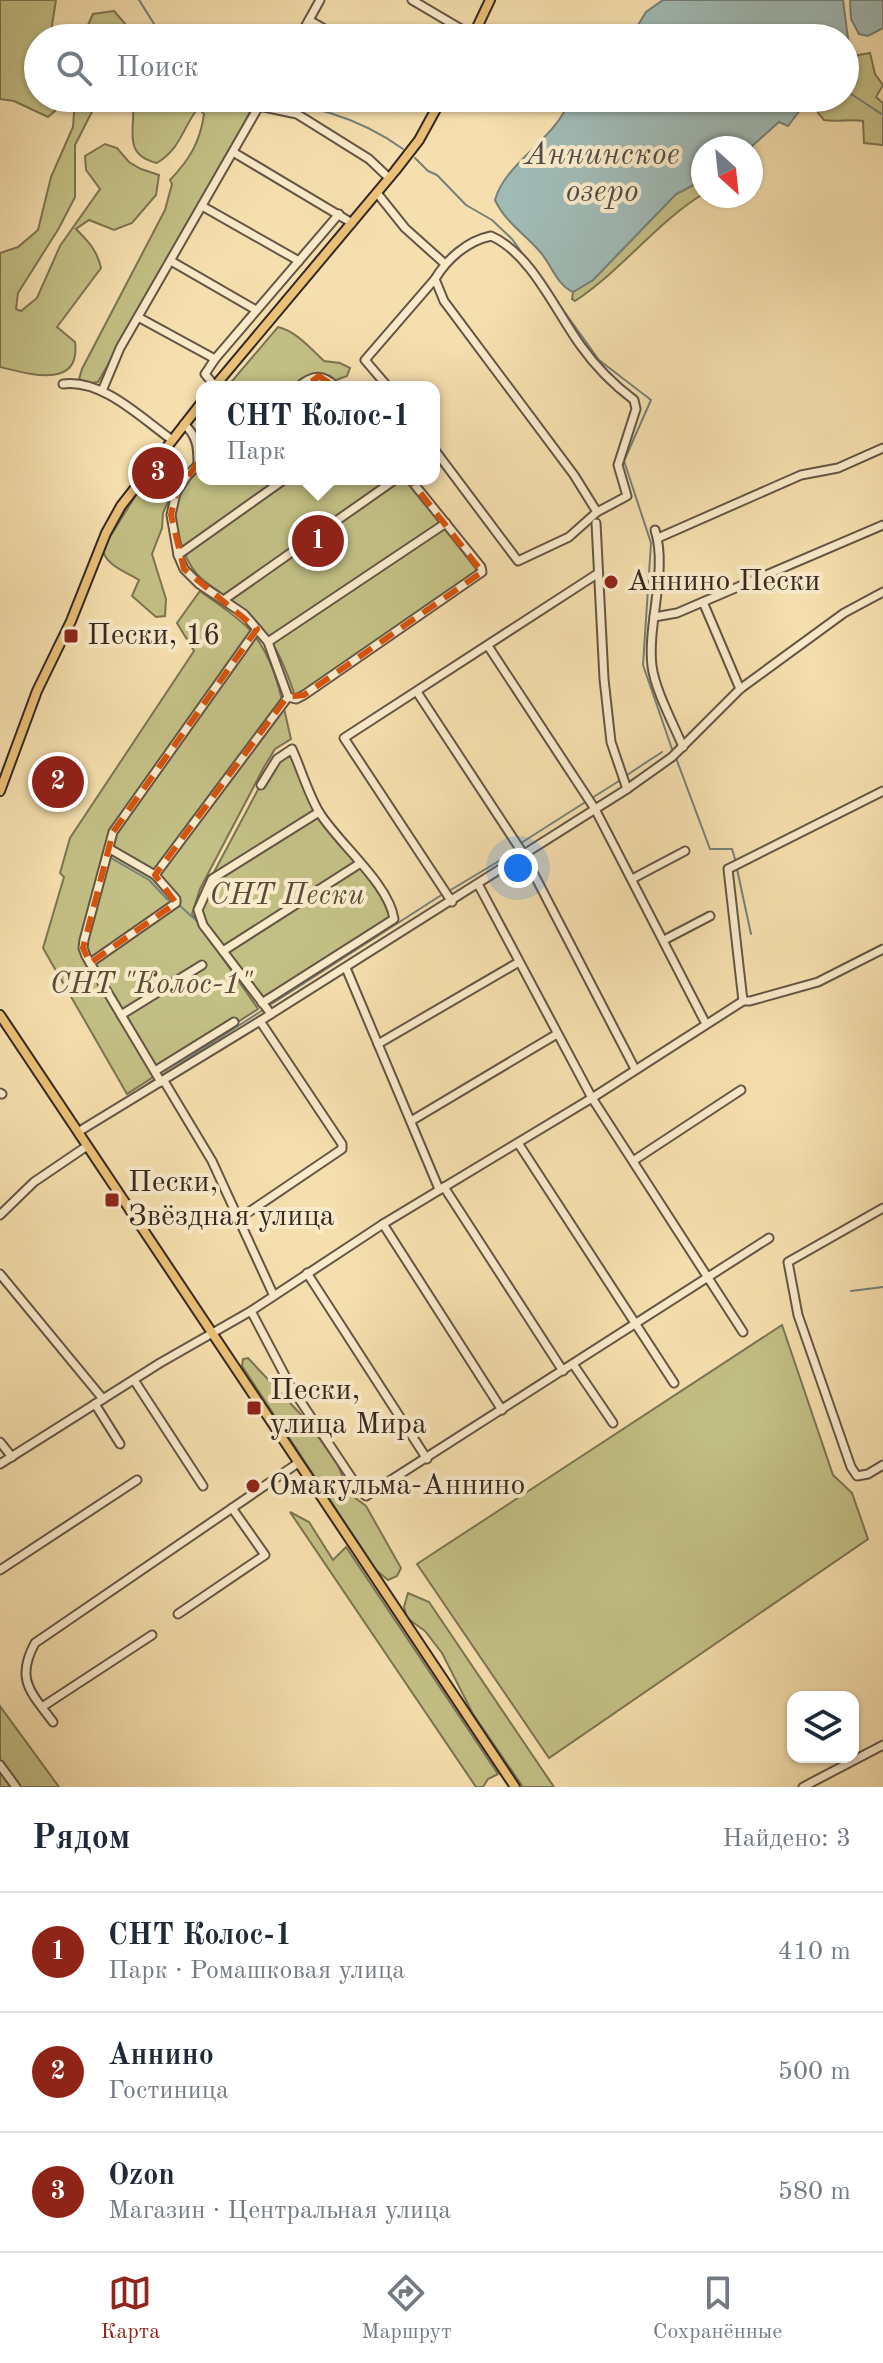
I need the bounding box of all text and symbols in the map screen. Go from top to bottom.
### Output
search box [24,24,859,112]
icon: search [52,46,96,90]
text: Поиск [116,53,199,83]
north arrow [691,136,763,208]
water label: Аннинское озеро [522,140,680,209]
popup [196,381,440,485]
text: СНТ Колос-1 [226,402,410,432]
text: Парк [226,439,286,465]
pin: 3 [132,443,184,503]
pin: 1 [292,511,344,571]
place label: Аннино Пески [627,567,820,597]
marker: Аннино Пески [602,573,620,591]
place label: Пески, 16 [87,621,220,651]
marker: Пески, 16 [62,627,80,645]
pin: 2 [32,752,84,812]
your location [498,848,538,888]
park label: СНТ Пески [209,881,365,911]
park label: СНТ "Колос-1" [50,970,253,1000]
place label: Пески, Звёздная улица [128,1168,335,1232]
marker: Пески, Звёздная улица [103,1191,121,1209]
place label: Пески, улица Мира [270,1376,427,1440]
marker: Пески, улица Мира [245,1399,263,1417]
place label: Омакульма-Аннино [269,1471,525,1501]
marker: Омакульма-Аннино [244,1477,262,1495]
map controls [787,1691,859,1763]
button: layers [787,1691,859,1763]
text: Рядом [32,1822,131,1856]
text: Найдено: 3 [722,1826,851,1852]
text: СНТ Колос-1 [108,1921,292,1951]
text: 1 [50,1939,66,1965]
text: 410 m [778,1939,851,1965]
text: Парк · Ромашковая улица [108,1958,405,1984]
text: Аннино [108,2041,214,2071]
text: 2 [50,2059,66,2085]
text: 500 m [778,2059,851,2085]
text: Гостиница [108,2078,229,2104]
text: Ozon [108,2161,175,2191]
text: 3 [50,2179,66,2205]
text: 580 m [778,2179,851,2205]
text: Магазин · Центральная улица [108,2198,451,2224]
tab: Карта [101,2271,160,2346]
tab: Маршрут [361,2271,452,2346]
tab: Сохранённые [653,2271,782,2346]

